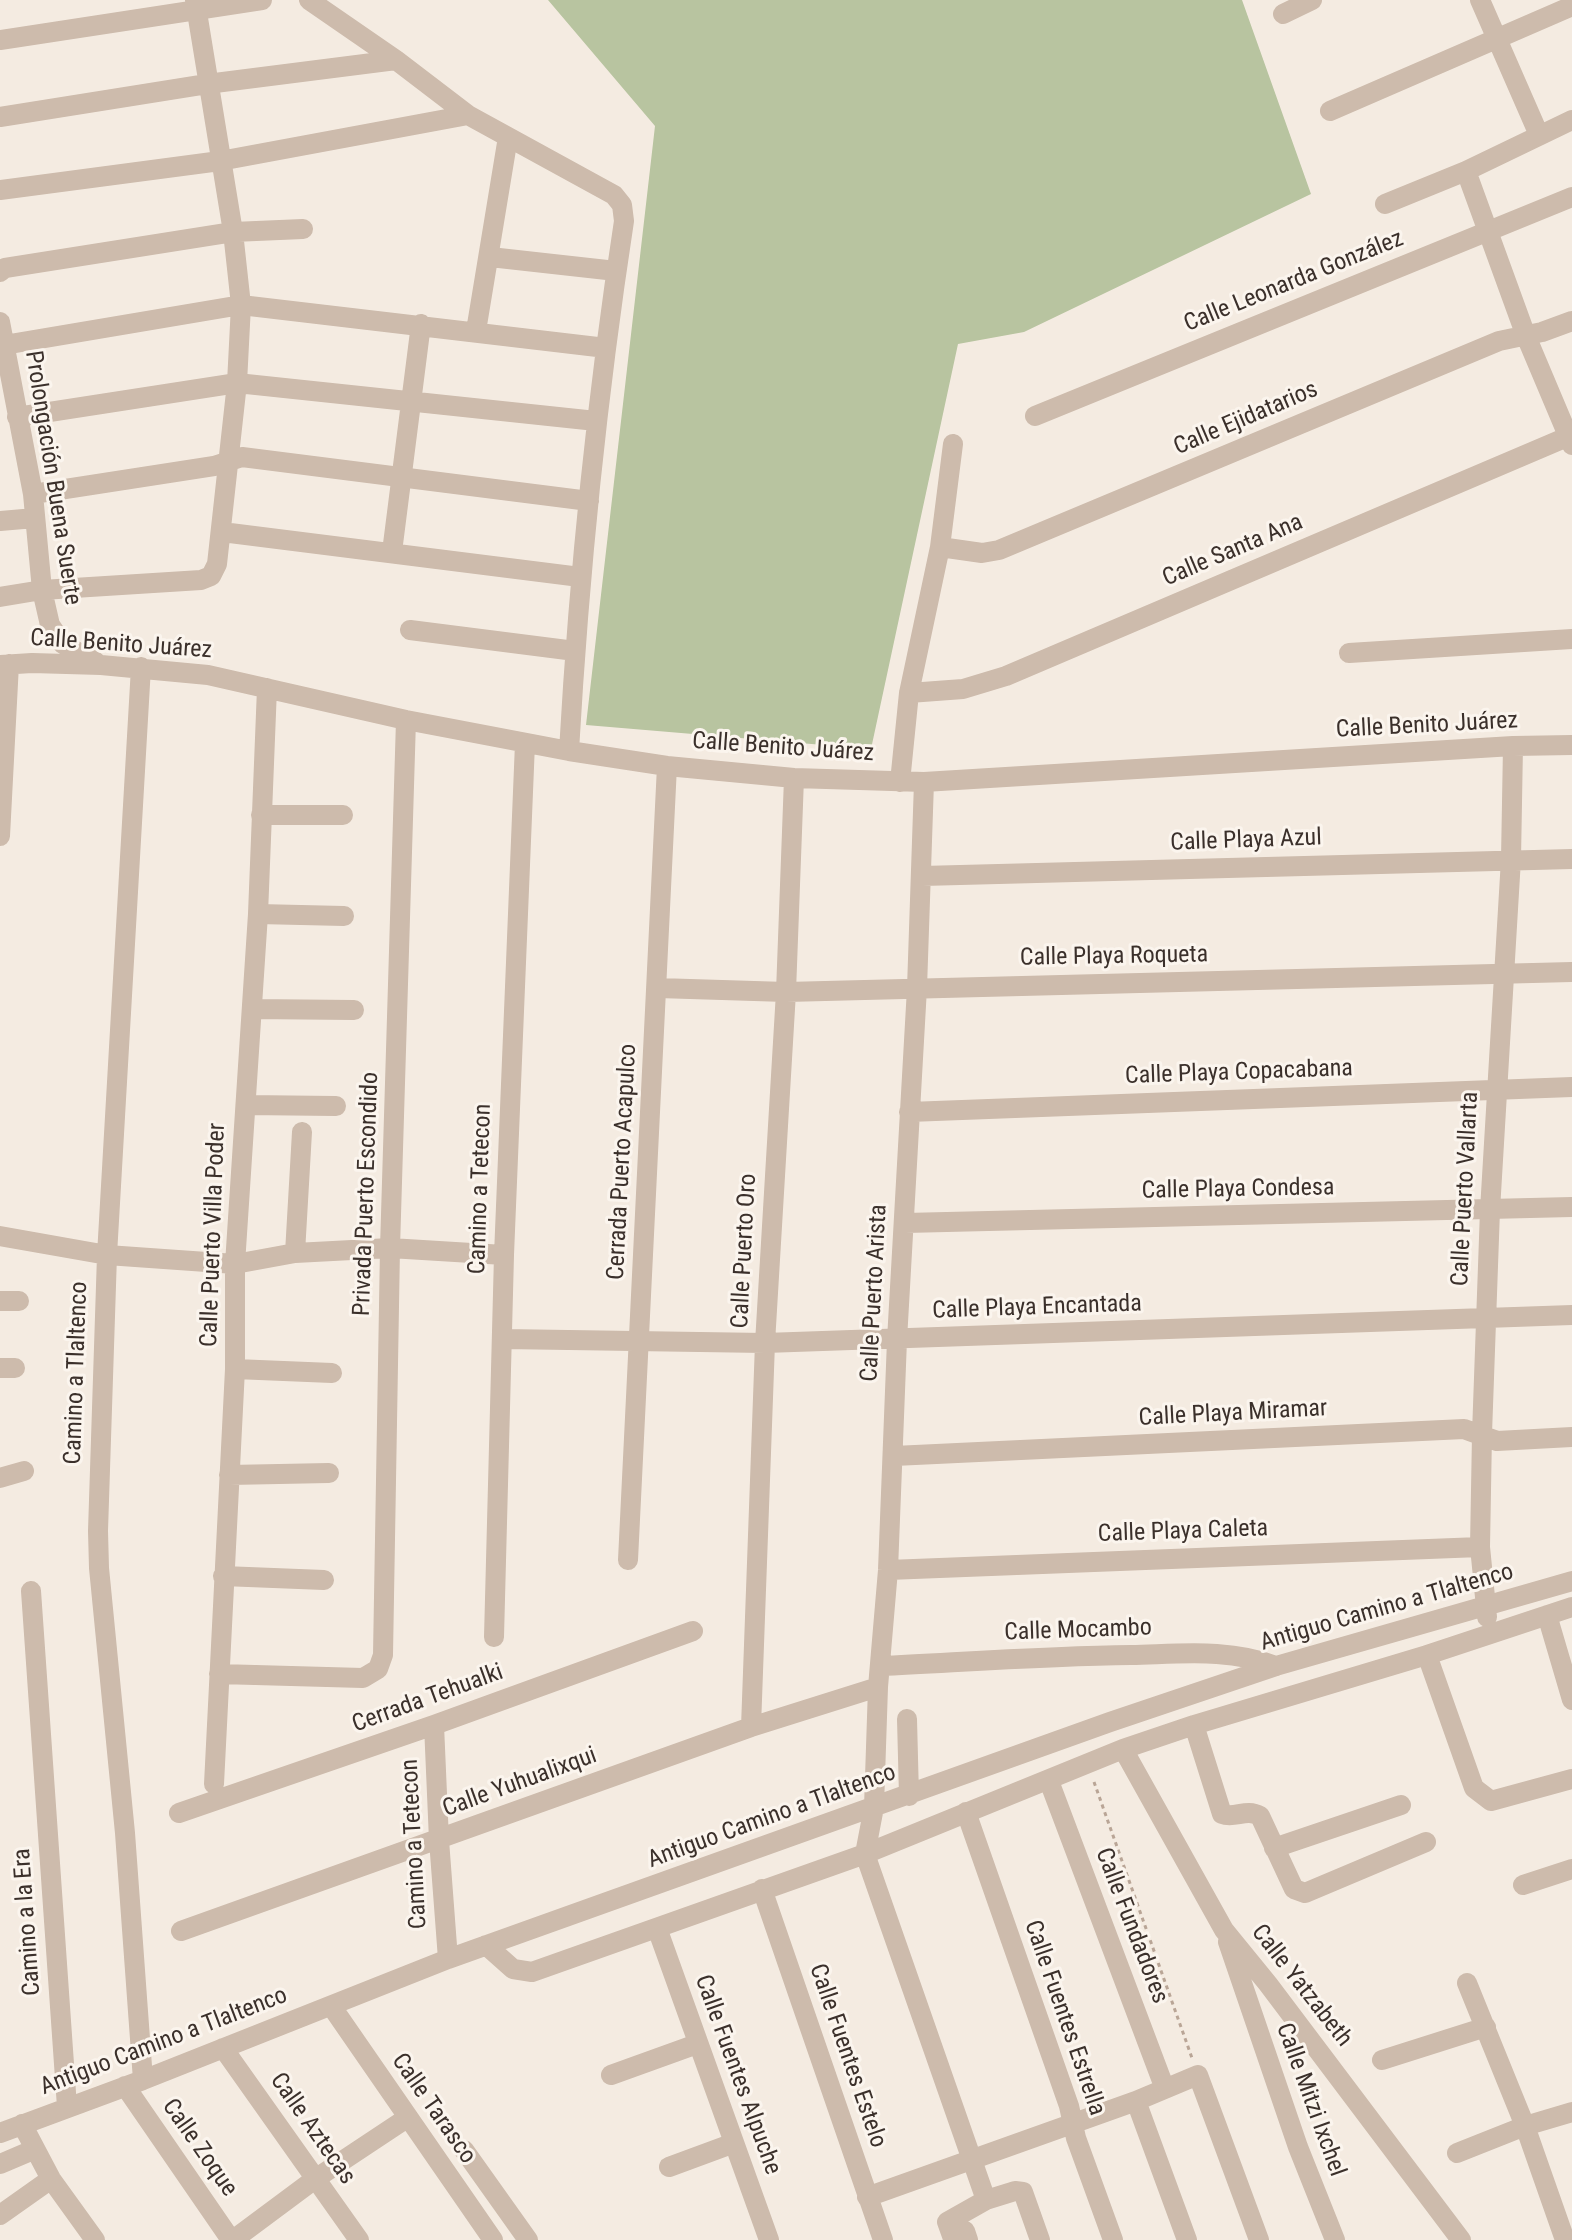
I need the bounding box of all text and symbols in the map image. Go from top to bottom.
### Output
street label: Calle Leonarda González [1180,225,1408,339]
street label: Prolongación Buena Suerte [18,349,86,607]
street label: Calle Ejidatarios [1170,376,1322,462]
street label: Calle Santa Ana [1159,509,1307,593]
street label: Calle Benito Juárez [29,624,213,666]
street label: Calle Benito Juárez [1335,707,1519,745]
street label: Calle Benito Juárez [691,727,875,769]
street label: Calle Playa Azul [1170,824,1322,858]
street label: Calle Playa Roqueta [1020,941,1208,973]
street label: Cerrada Puerto Acapulco [602,1043,644,1281]
street label: Calle Playa Copacabana [1125,1055,1353,1091]
street label: Privada Puerto Escondido [348,1072,386,1316]
street label: Calle Puerto Vallarta [1447,1091,1485,1287]
street label: Camino a Tetecon [464,1103,498,1275]
street label: Calle Puerto Villa Poder [196,1123,232,1347]
street label: Calle Puerto Oro [727,1173,763,1329]
street label: Calle Playa Condesa [1141,1174,1335,1206]
street label: Calle Puerto Arista [856,1204,894,1382]
street label: Camino a Tlaltenco [59,1281,95,1465]
street label: Calle Playa Encantada [932,1290,1142,1326]
street label: Calle Playa Miramar [1138,1395,1328,1433]
street label: Calle Playa Caleta [1097,1515,1269,1549]
street label: Antiguo Camino a Tlaltenco [1257,1558,1517,1658]
street label: Calle Mocambo [1004,1614,1152,1648]
street label: Cerrada Tehualki [349,1658,507,1740]
street label: Calle Yuhualixqui [439,1742,601,1824]
street label: Camino a Tetecon [396,1758,434,1930]
street label: Antiguo Camino a Tlaltenco [644,1759,900,1875]
street label: Calle Fundadores [1088,1844,1174,2008]
street label: Camino a la Era [8,1847,48,1997]
street label: Calle Fuentes Estrella [1017,1917,1111,2119]
street label: Calle Yatzabeth [1244,1919,1358,2053]
street label: Calle Fuentes Estelo [802,1960,892,2152]
street label: Calle Fuentes Alpuche [688,1971,786,2179]
street label: Antiguo Camino a Tlaltenco [37,1982,291,2102]
street label: Calle Mitzi Ixchel [1269,2019,1351,2181]
street label: Calle Tarasco [385,2048,481,2170]
street label: Calle Aztecas [263,2068,361,2190]
street label: Calle Zoque [155,2094,243,2202]

